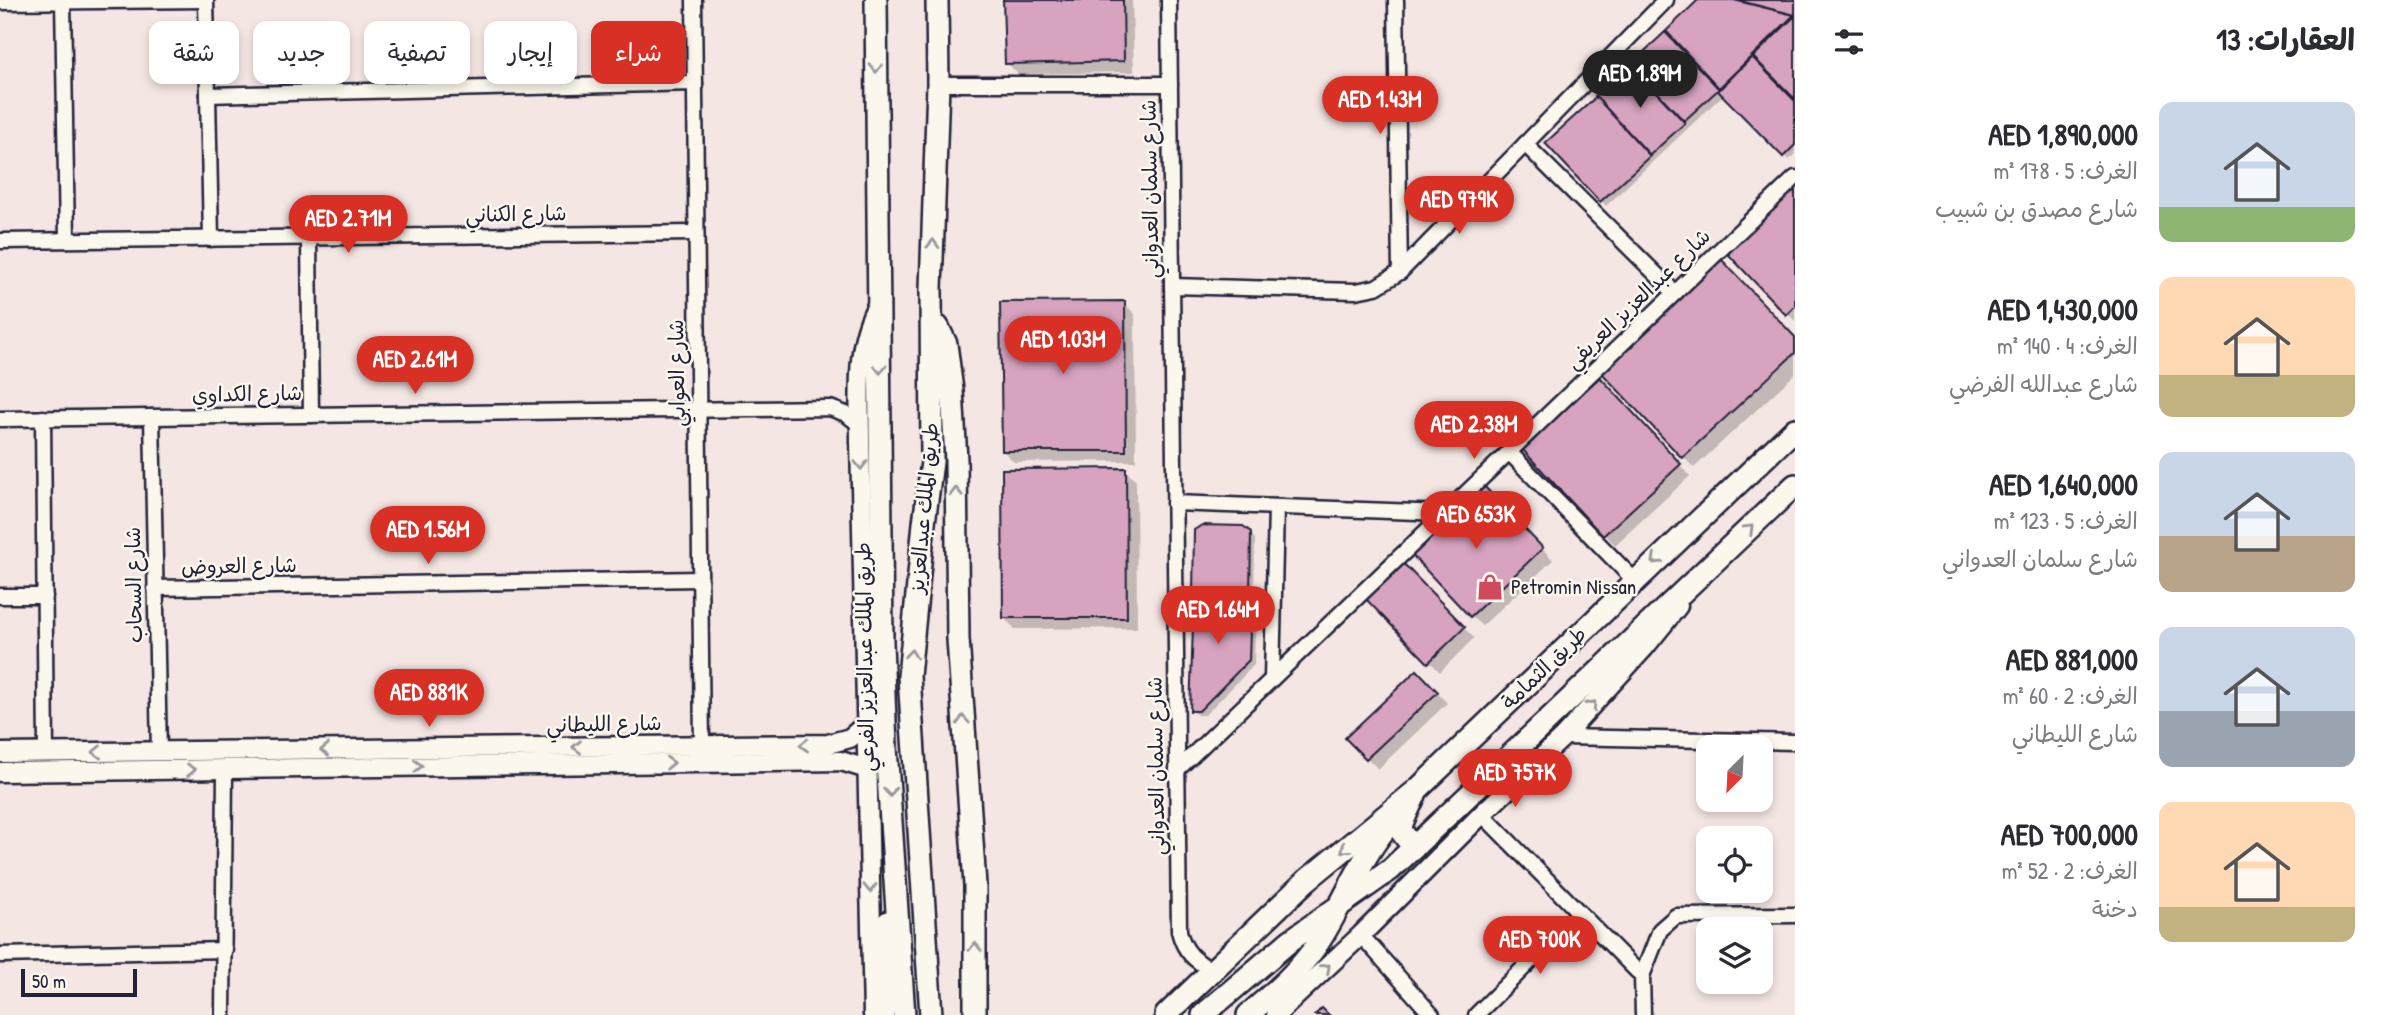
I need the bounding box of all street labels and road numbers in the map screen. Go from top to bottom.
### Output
street label: شارع سلمان العدواني [1133,99,1171,279]
street label: شارع الكناني [465,198,567,234]
street label: شارع عبدالعزيز العريفي [1559,222,1720,379]
street label: شارع العوابي [661,319,697,427]
street label: شارع الكداوي [191,378,303,410]
street label: طريق الملك عبدالعزيز [901,421,945,597]
street label: شارع السحاب [118,527,150,643]
street label: طريق الملك عبدالعزيز الفرعي [848,542,886,772]
street label: شارع العروض [181,550,297,582]
street label: طريق الثمامة [1495,620,1593,716]
street label: شارع سلمان العدواني [1139,676,1177,856]
street label: شارع الليطاني [546,708,662,744]

